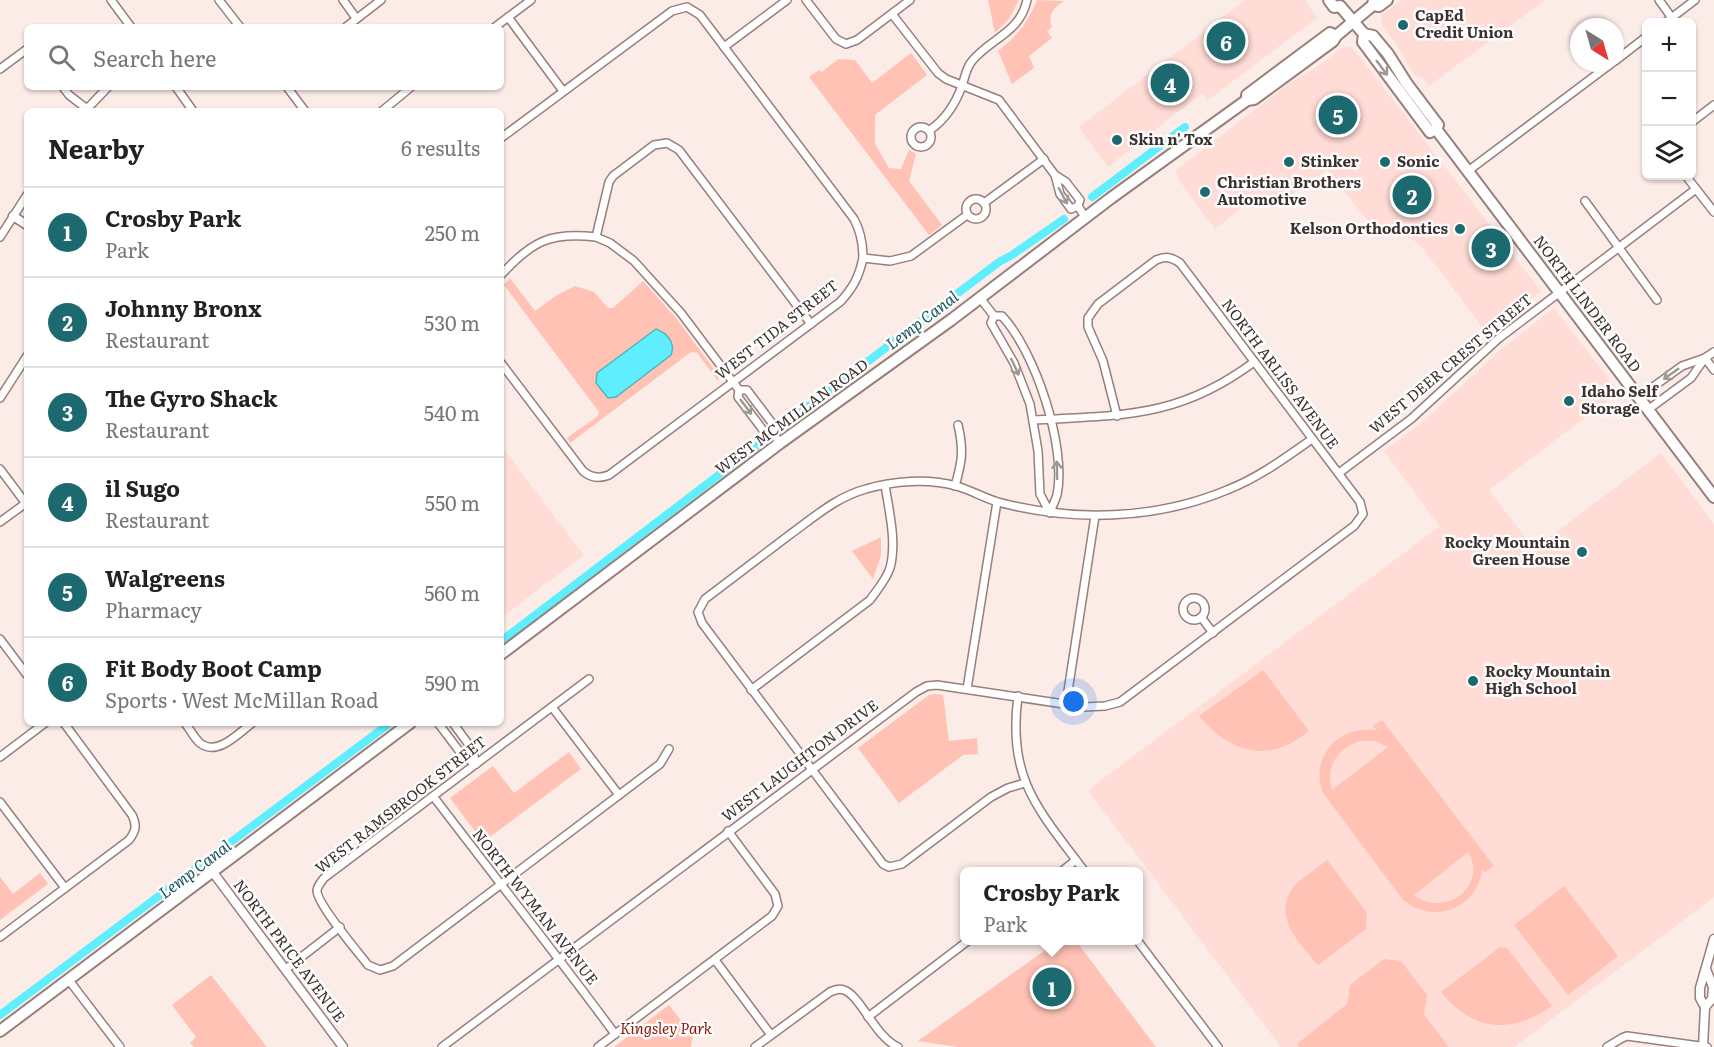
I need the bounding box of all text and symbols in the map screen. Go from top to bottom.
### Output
place label: CapEd Credit Union [1415,3,1514,43]
pin: 6 [1206,18,1246,63]
marker: CapEd Credit Union [1396,18,1410,32]
north arrow [1570,18,1624,72]
map controls [1642,18,1696,180]
button: + [1642,18,1696,72]
search box [24,24,504,90]
icon: search [45,41,78,74]
text: Search here [93,41,216,74]
one-way arrow [1376,59,1389,75]
pin: 4 [1150,60,1190,106]
button: − [1642,72,1696,126]
pin: 5 [1318,92,1358,138]
button: layers [1642,126,1696,180]
place label: Skin n' Tox [1129,127,1212,150]
text: Nearby [48,128,144,167]
text: 6 results [401,132,480,162]
marker: Skin n' Tox [1110,133,1124,147]
place label: Stinker [1301,149,1359,172]
place label: Sonic [1397,149,1439,172]
marker: Stinker [1282,155,1296,169]
marker: Sonic [1378,155,1392,169]
place label: Christian Brothers Automotive [1217,170,1362,210]
pin: 2 [1392,172,1432,218]
marker: Christian Brothers Automotive [1198,185,1212,199]
one-way arrow [1057,187,1069,204]
text: Crosby Park [105,201,241,234]
place label: Kelson Orthodontics [1290,216,1449,239]
text: 1 [63,217,72,247]
text: 250 m [425,217,480,247]
marker: Kelson Orthodontics [1453,222,1467,236]
pin: 3 [1472,226,1510,270]
street label: NORTH LINDER ROAD [1529,230,1648,377]
text: Park [105,234,149,264]
street label: WEST TIDA STREET [710,273,843,384]
water label: Lemp Canal [880,284,963,354]
street label: WEST DEER CREST STREET [1363,287,1537,438]
text: Johnny Bronx [105,291,262,324]
street label: NORTH ARLISS AVENUE [1217,293,1345,453]
text: 2 [62,307,73,337]
text: 530 m [424,307,480,337]
text: Restaurant [105,324,209,354]
street label: WEST MCMILLAN ROAD [710,352,872,479]
one-way arrow [1010,358,1022,376]
one-way arrow [1663,368,1679,380]
place label: Idaho Self Storage [1581,379,1659,419]
text: The Gyro Shack [105,381,278,414]
marker: Idaho Self Storage [1562,394,1576,408]
text: 3 [62,397,73,427]
text: 540 m [424,397,480,427]
one-way arrow [739,399,752,415]
text: Restaurant [105,414,209,444]
one-way arrow [1051,461,1063,481]
text: il Sugo [105,471,180,504]
text: 4 [61,487,74,517]
text: 550 m [425,487,480,517]
text: Restaurant [105,504,209,534]
place label: Rocky Mountain Green House [1444,530,1571,570]
marker: Rocky Mountain Green House [1575,545,1589,559]
text: Walgreens [105,561,225,594]
text: 5 [62,577,73,607]
text: 560 m [424,577,480,607]
text: Pharmacy [105,594,202,624]
text: Fit Body Boot Camp [105,651,322,684]
place label: Rocky Mountain High School [1485,659,1611,699]
text: 6 [62,667,73,697]
text: 590 m [424,667,480,697]
marker: Rocky Mountain High School [1466,674,1480,688]
text: Sports · West McMillan Road [105,684,379,714]
your location [1059,687,1088,716]
street label: WEST LAUGHTON DRIVE [716,693,882,827]
street label: WEST RAMSBROOK STREET [309,729,491,878]
street label: NORTH WYMAN AVENUE [468,823,605,989]
water label: Lemp Canal [153,833,236,903]
popup [960,867,1143,945]
street label: NORTH PRICE AVENUE [229,874,352,1026]
text: Crosby Park [983,875,1120,908]
text: Park [983,908,1027,938]
pin: 1 [1032,964,1072,1010]
park label: Kingsley Park [620,1016,713,1039]

